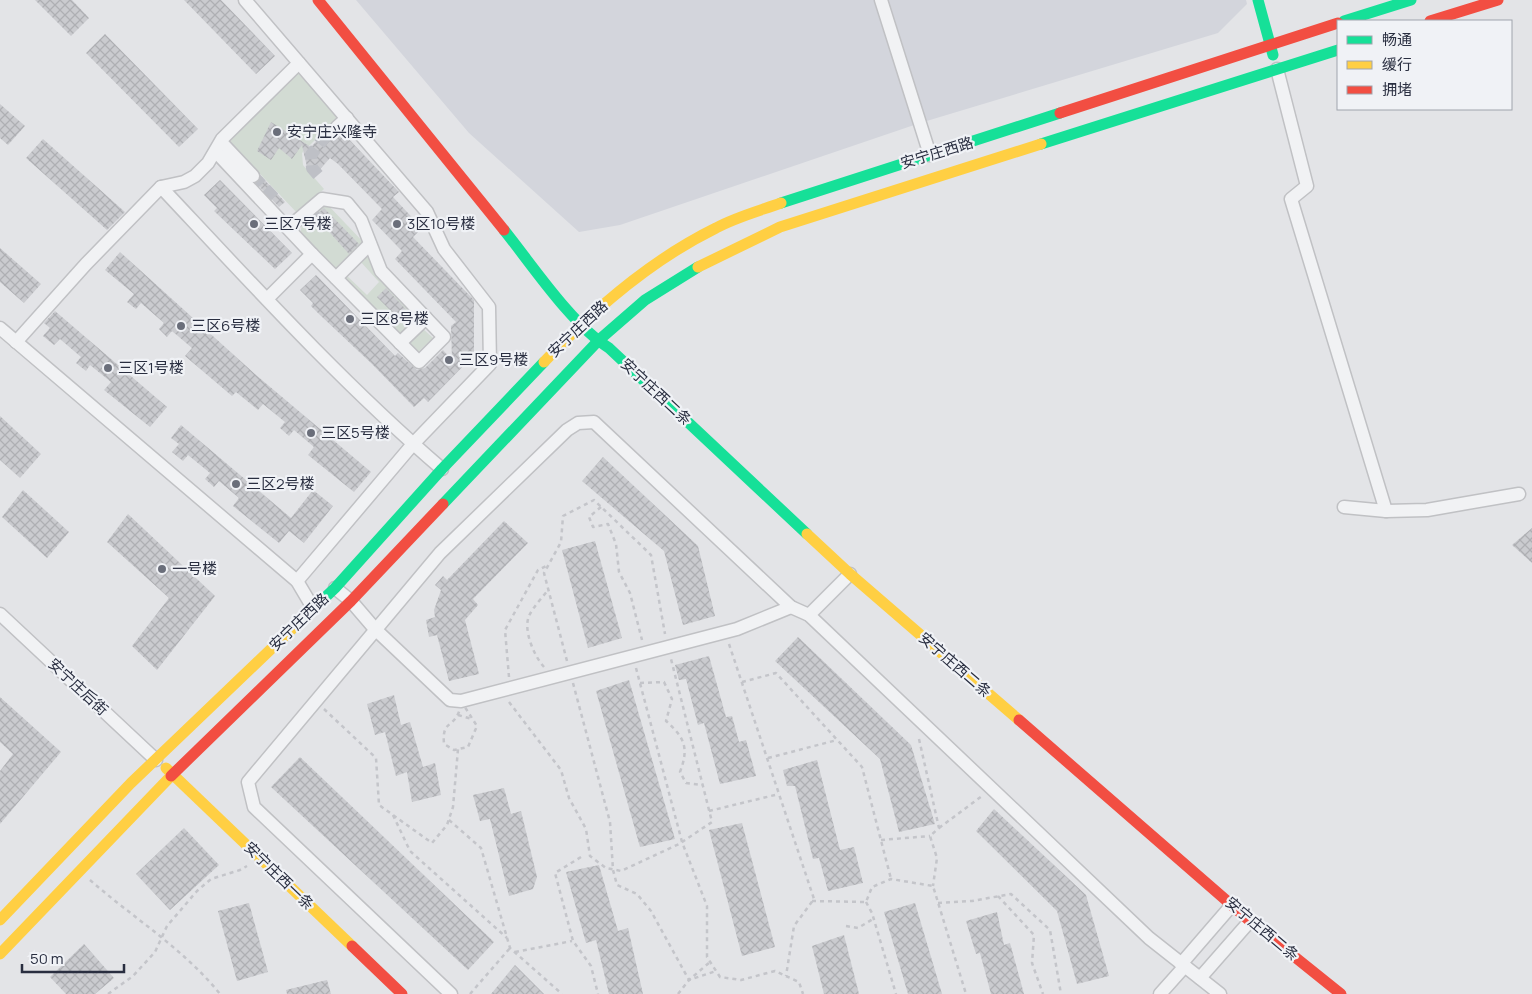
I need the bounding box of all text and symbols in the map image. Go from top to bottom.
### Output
legend [1337,20,1512,110]
text: 畅通 [1382,29,1412,50]
text: 缓行 [1382,54,1412,75]
text: 拥堵 [1382,79,1412,100]
place label: 安宁庄兴隆寺 [287,121,377,142]
marker: 安宁庄兴隆寺 [271,126,283,138]
street label: 安宁庄西路 [898,132,976,174]
place label: 三区7号楼 [264,213,332,234]
place label: 3区10号楼 [407,213,475,234]
marker: 三区7号楼 [248,218,260,230]
marker: 3区10号楼 [391,218,403,230]
street label: 安宁庄西路 [543,295,612,362]
place label: 三区8号楼 [360,308,429,329]
marker: 三区8号楼 [344,313,356,325]
place label: 三区6号楼 [191,315,260,336]
marker: 三区6号楼 [175,320,187,332]
place label: 三区9号楼 [459,349,528,370]
street label: 安宁庄西二条 [616,353,696,430]
marker: 三区9号楼 [443,354,455,366]
place label: 三区1号楼 [118,357,184,378]
marker: 三区1号楼 [102,362,114,374]
place label: 三区5号楼 [321,422,390,443]
marker: 三区5号楼 [305,427,317,439]
place label: 三区2号楼 [246,473,315,494]
marker: 三区2号楼 [230,478,242,490]
place label: 一号楼 [172,558,217,579]
marker: 一号楼 [156,563,168,575]
street label: 安宁庄西路 [264,588,333,655]
street label: 安宁庄西二条 [914,627,996,702]
street label: 安宁庄后街 [44,653,113,720]
street label: 安宁庄西一条 [240,837,319,914]
street label: 安宁庄西二条 [1221,892,1304,966]
scale bar [22,942,125,974]
text: 50 m [30,948,64,969]

